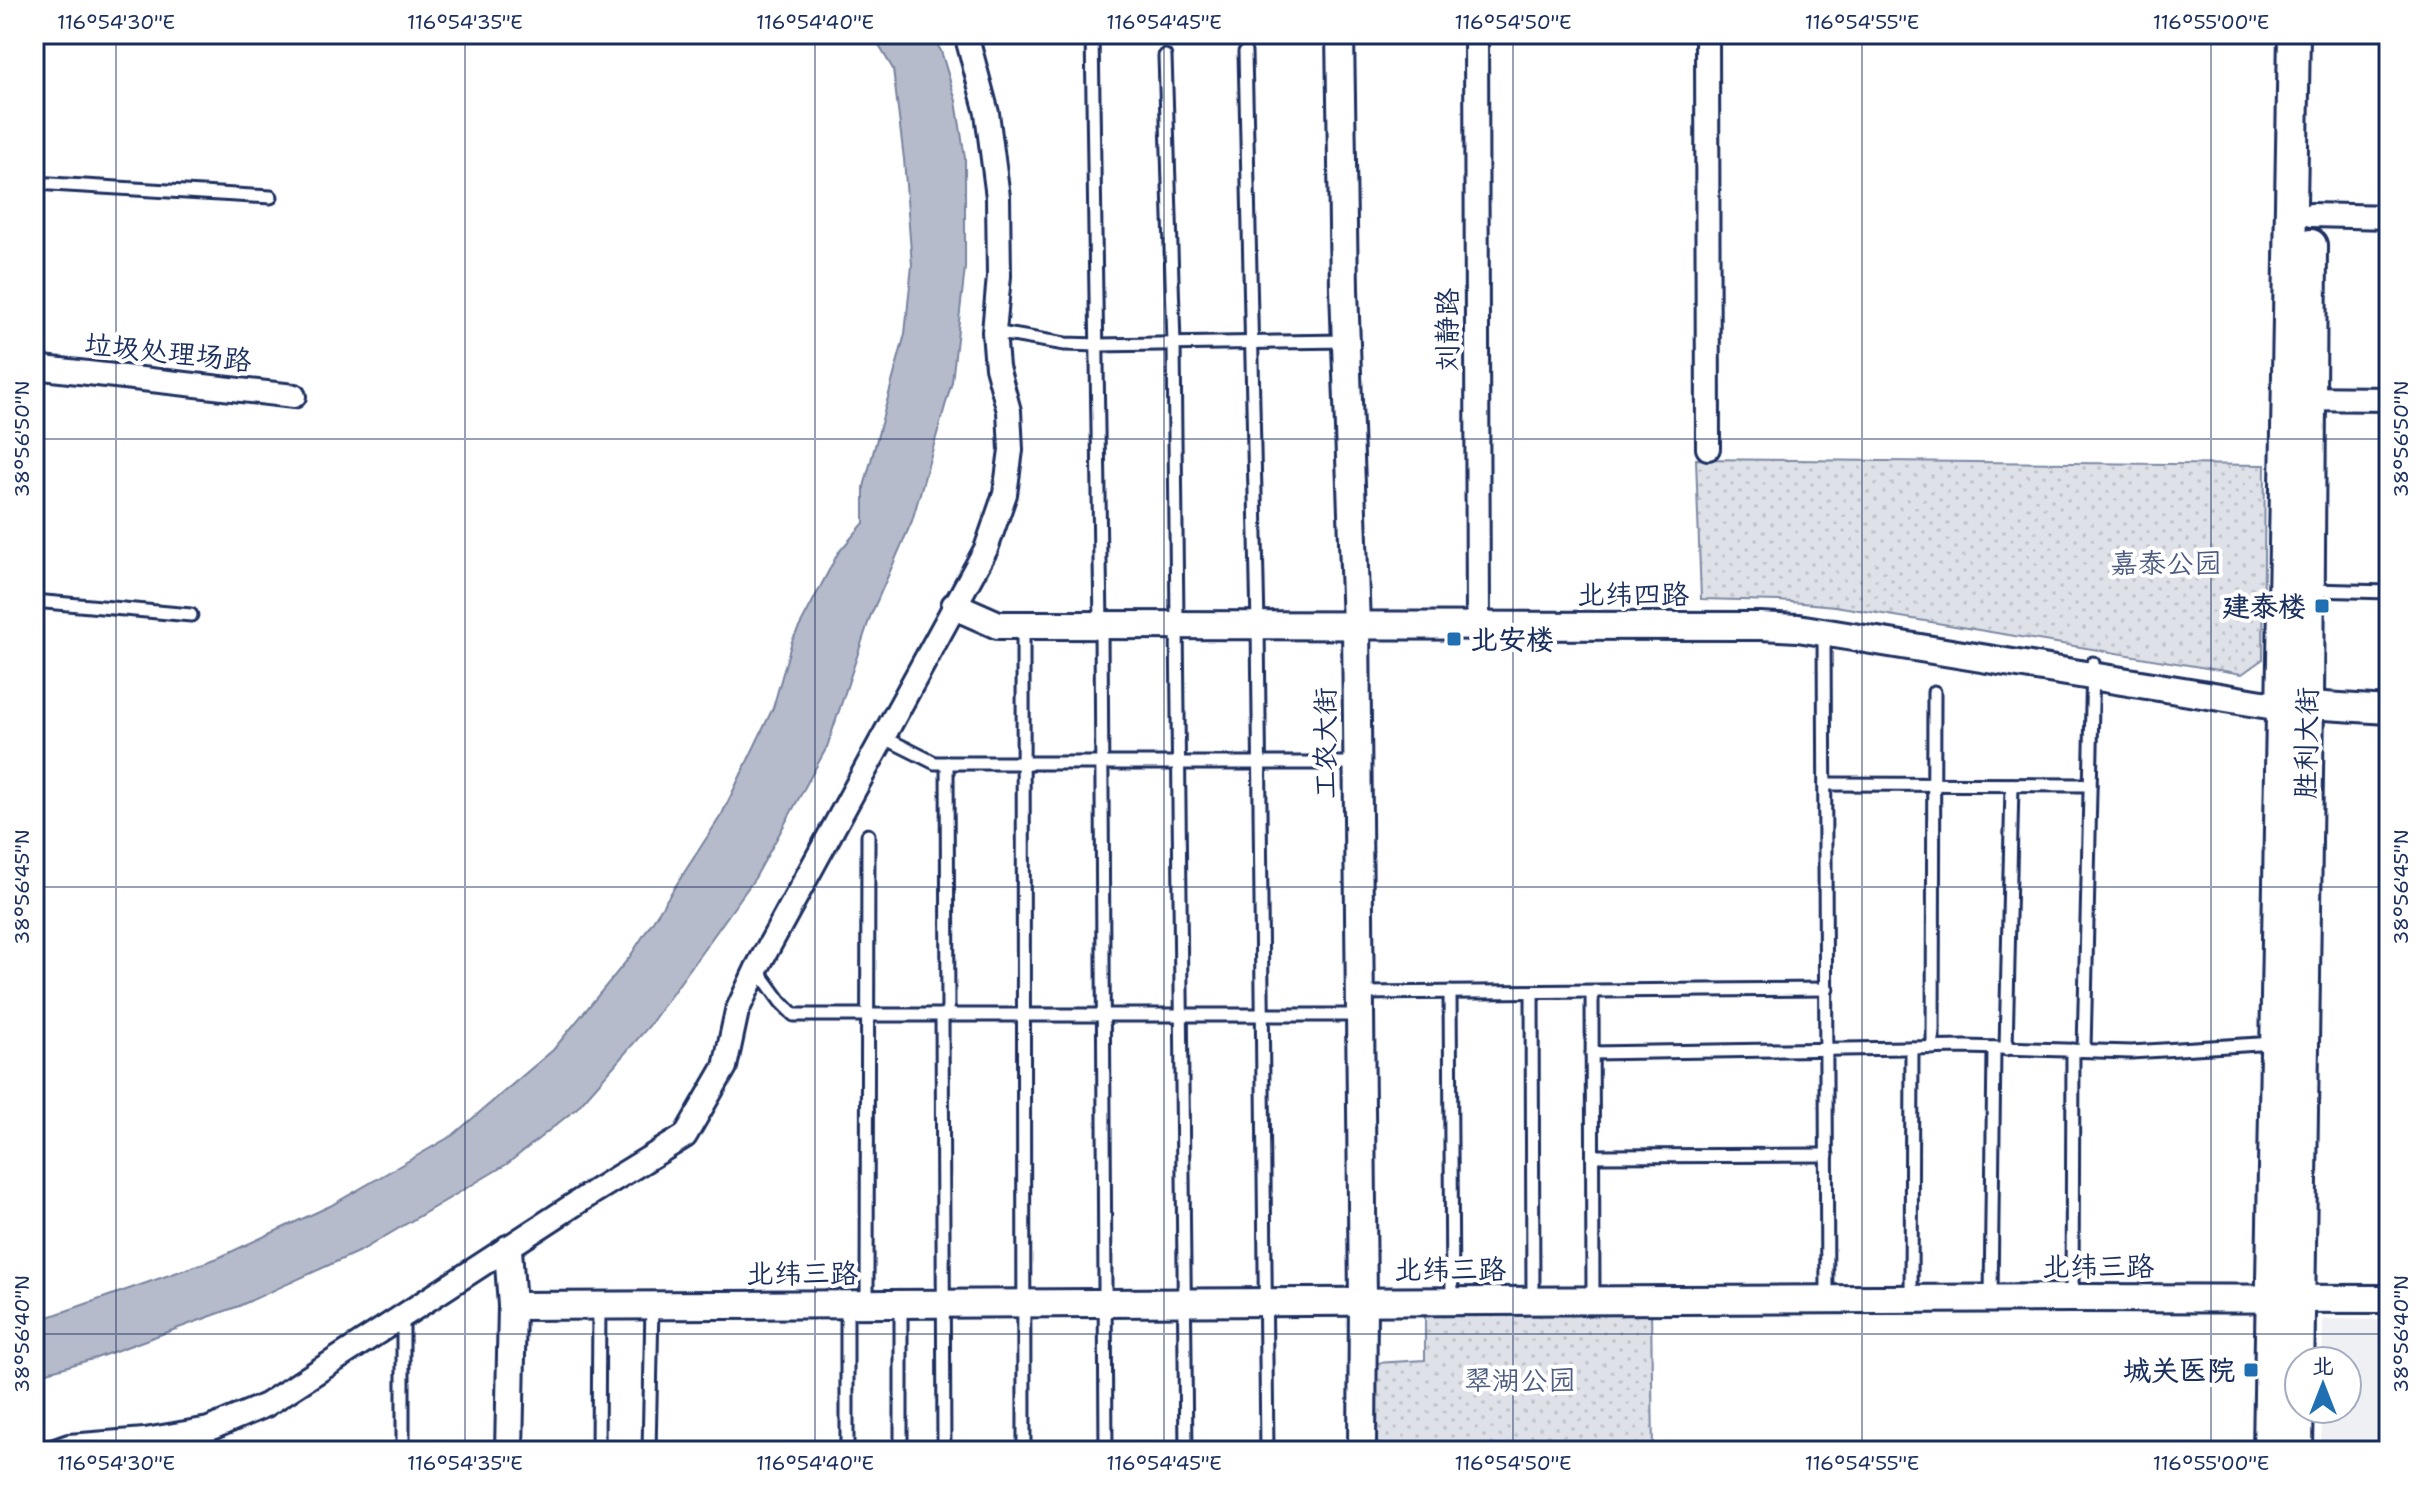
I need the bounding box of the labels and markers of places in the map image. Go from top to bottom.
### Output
place label: 建泰楼 [2222,587,2306,625]
marker: 建泰楼 [2313,597,2331,615]
place label: 北安楼 [1470,620,1554,658]
marker: 北安楼 [1445,630,1463,648]
place label: 城关医院 [2123,1351,2235,1389]
marker: 城关医院 [2242,1361,2260,1379]

